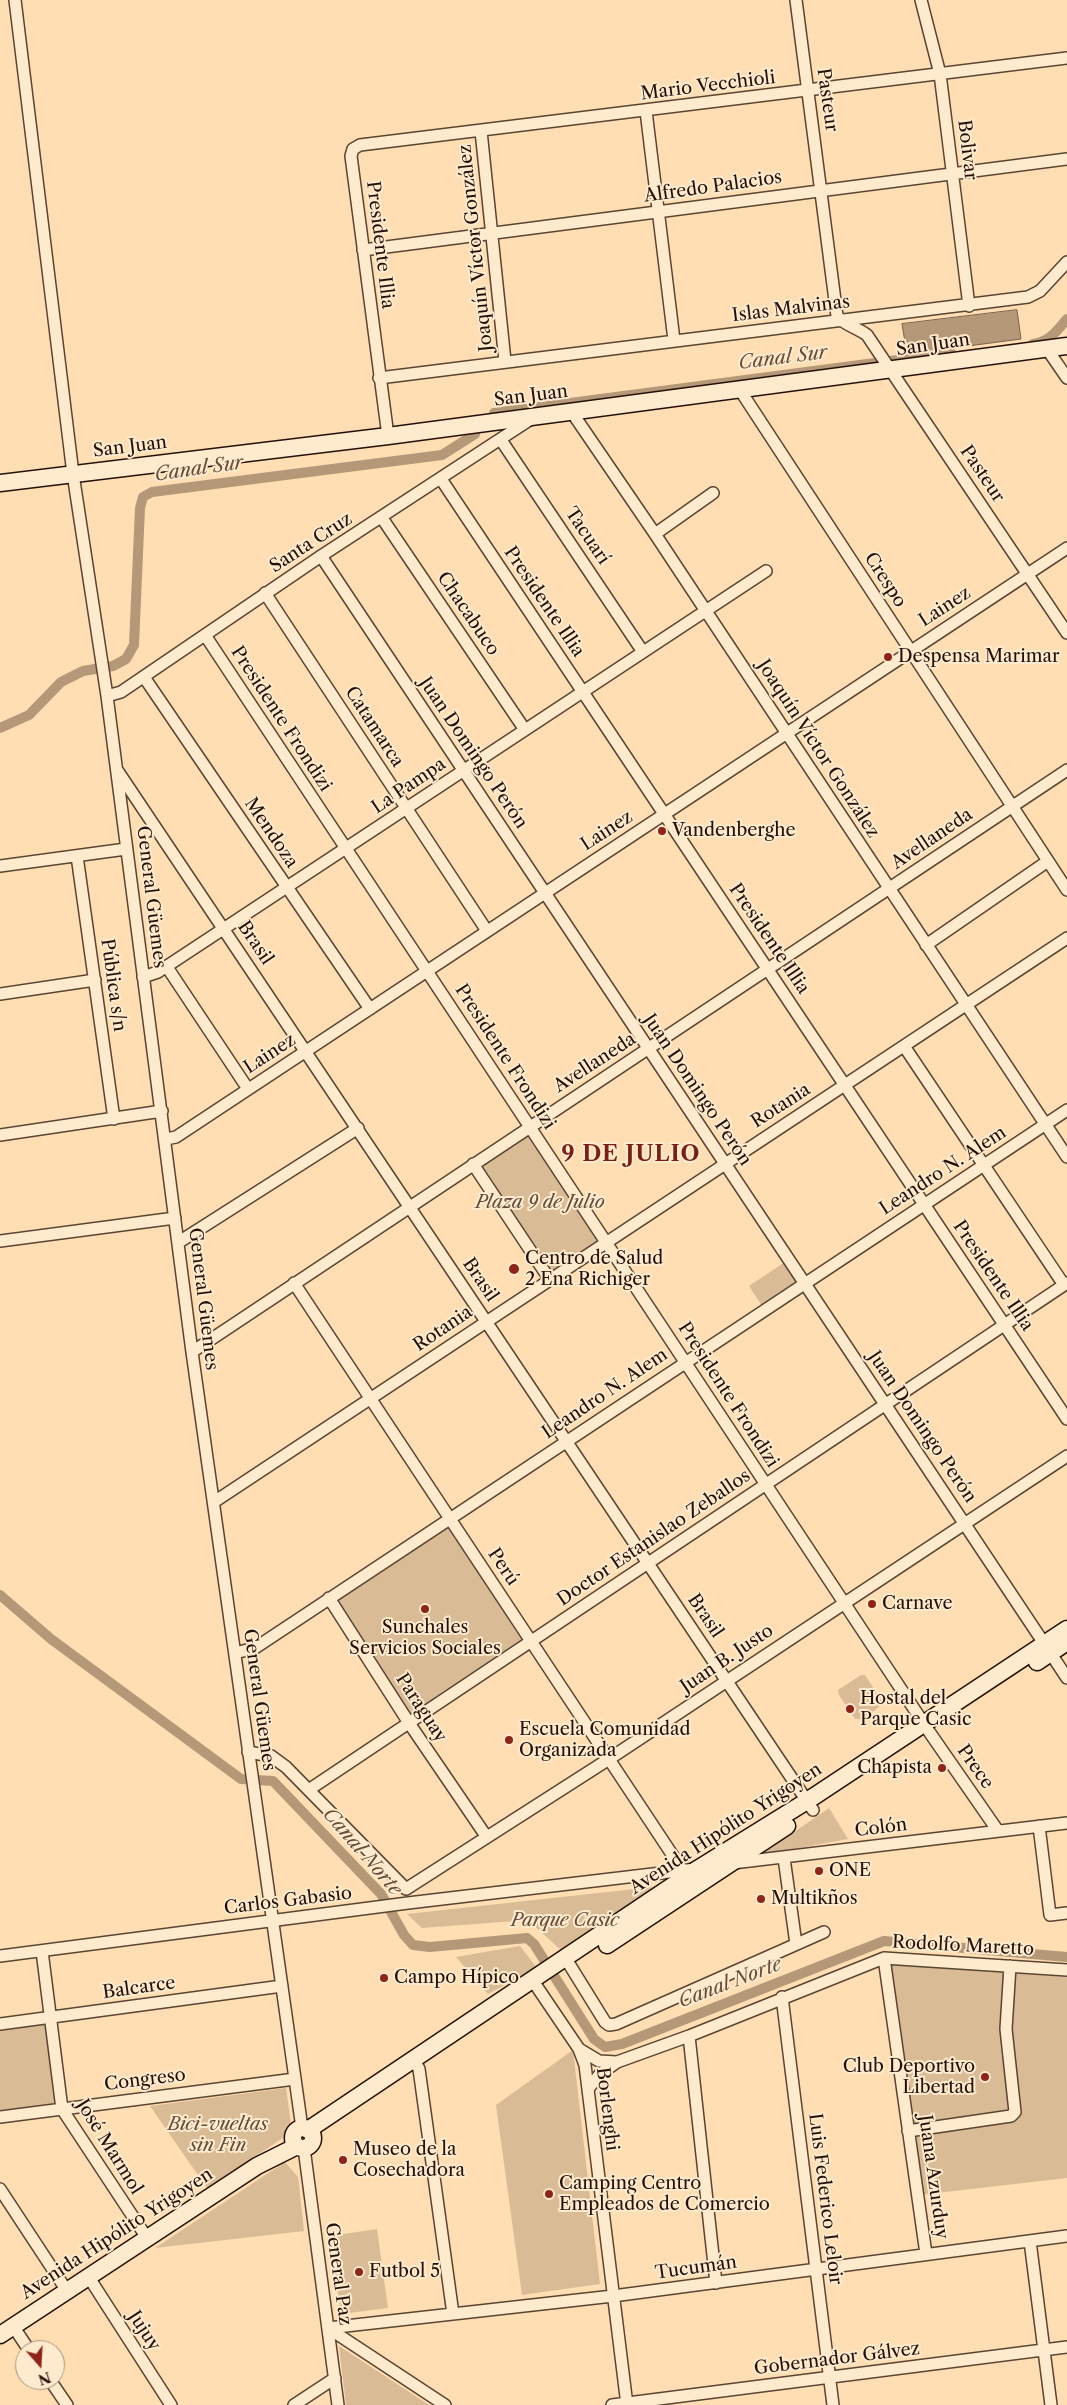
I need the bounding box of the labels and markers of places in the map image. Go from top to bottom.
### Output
place label: Despensa Marimar [898,646,1060,668]
marker: Despensa Marimar [882,651,894,663]
place label: Vandenberghe [672,820,796,842]
marker: Vandenberghe [656,825,668,837]
place label: Centro de Salud 2 Ena Richiger [525,1248,663,1290]
marker: Centro de Salud 2 Ena Richiger [507,1262,521,1276]
place label: Carnave [882,1593,953,1615]
marker: Carnave [866,1598,878,1610]
marker: Sunchales Servicios Sociales [419,1603,431,1615]
place label: Sunchales Servicios Sociales [349,1617,501,1660]
place label: Hostal del Parque Casic [860,1688,971,1730]
marker: Hostal del Parque Casic [844,1703,856,1715]
place label: Escuela Comunidad Organizada [519,1719,690,1762]
marker: Escuela Comunidad Organizada [503,1734,515,1746]
place label: Chapista [857,1757,932,1779]
marker: Chapista [936,1762,948,1774]
place label: ONE [829,1860,871,1882]
marker: ONE [813,1865,825,1877]
place label: Multikños [771,1888,857,1910]
marker: Multikños [755,1893,767,1905]
place label: Campo Hípico [394,1967,519,1989]
marker: Campo Hípico [378,1972,390,1984]
place label: Club Deportivo Libertad [843,2056,975,2098]
marker: Club Deportivo Libertad [979,2071,991,2083]
place label: Museo de la Cosechadora [353,2139,465,2182]
marker: Museo de la Cosechadora [337,2154,349,2166]
place label: Camping Centro Empleados de Comercio [559,2173,770,2216]
marker: Camping Centro Empleados de Comercio [543,2188,555,2200]
place label: Futbol 5 [369,2261,440,2283]
marker: Futbol 5 [353,2266,365,2278]

